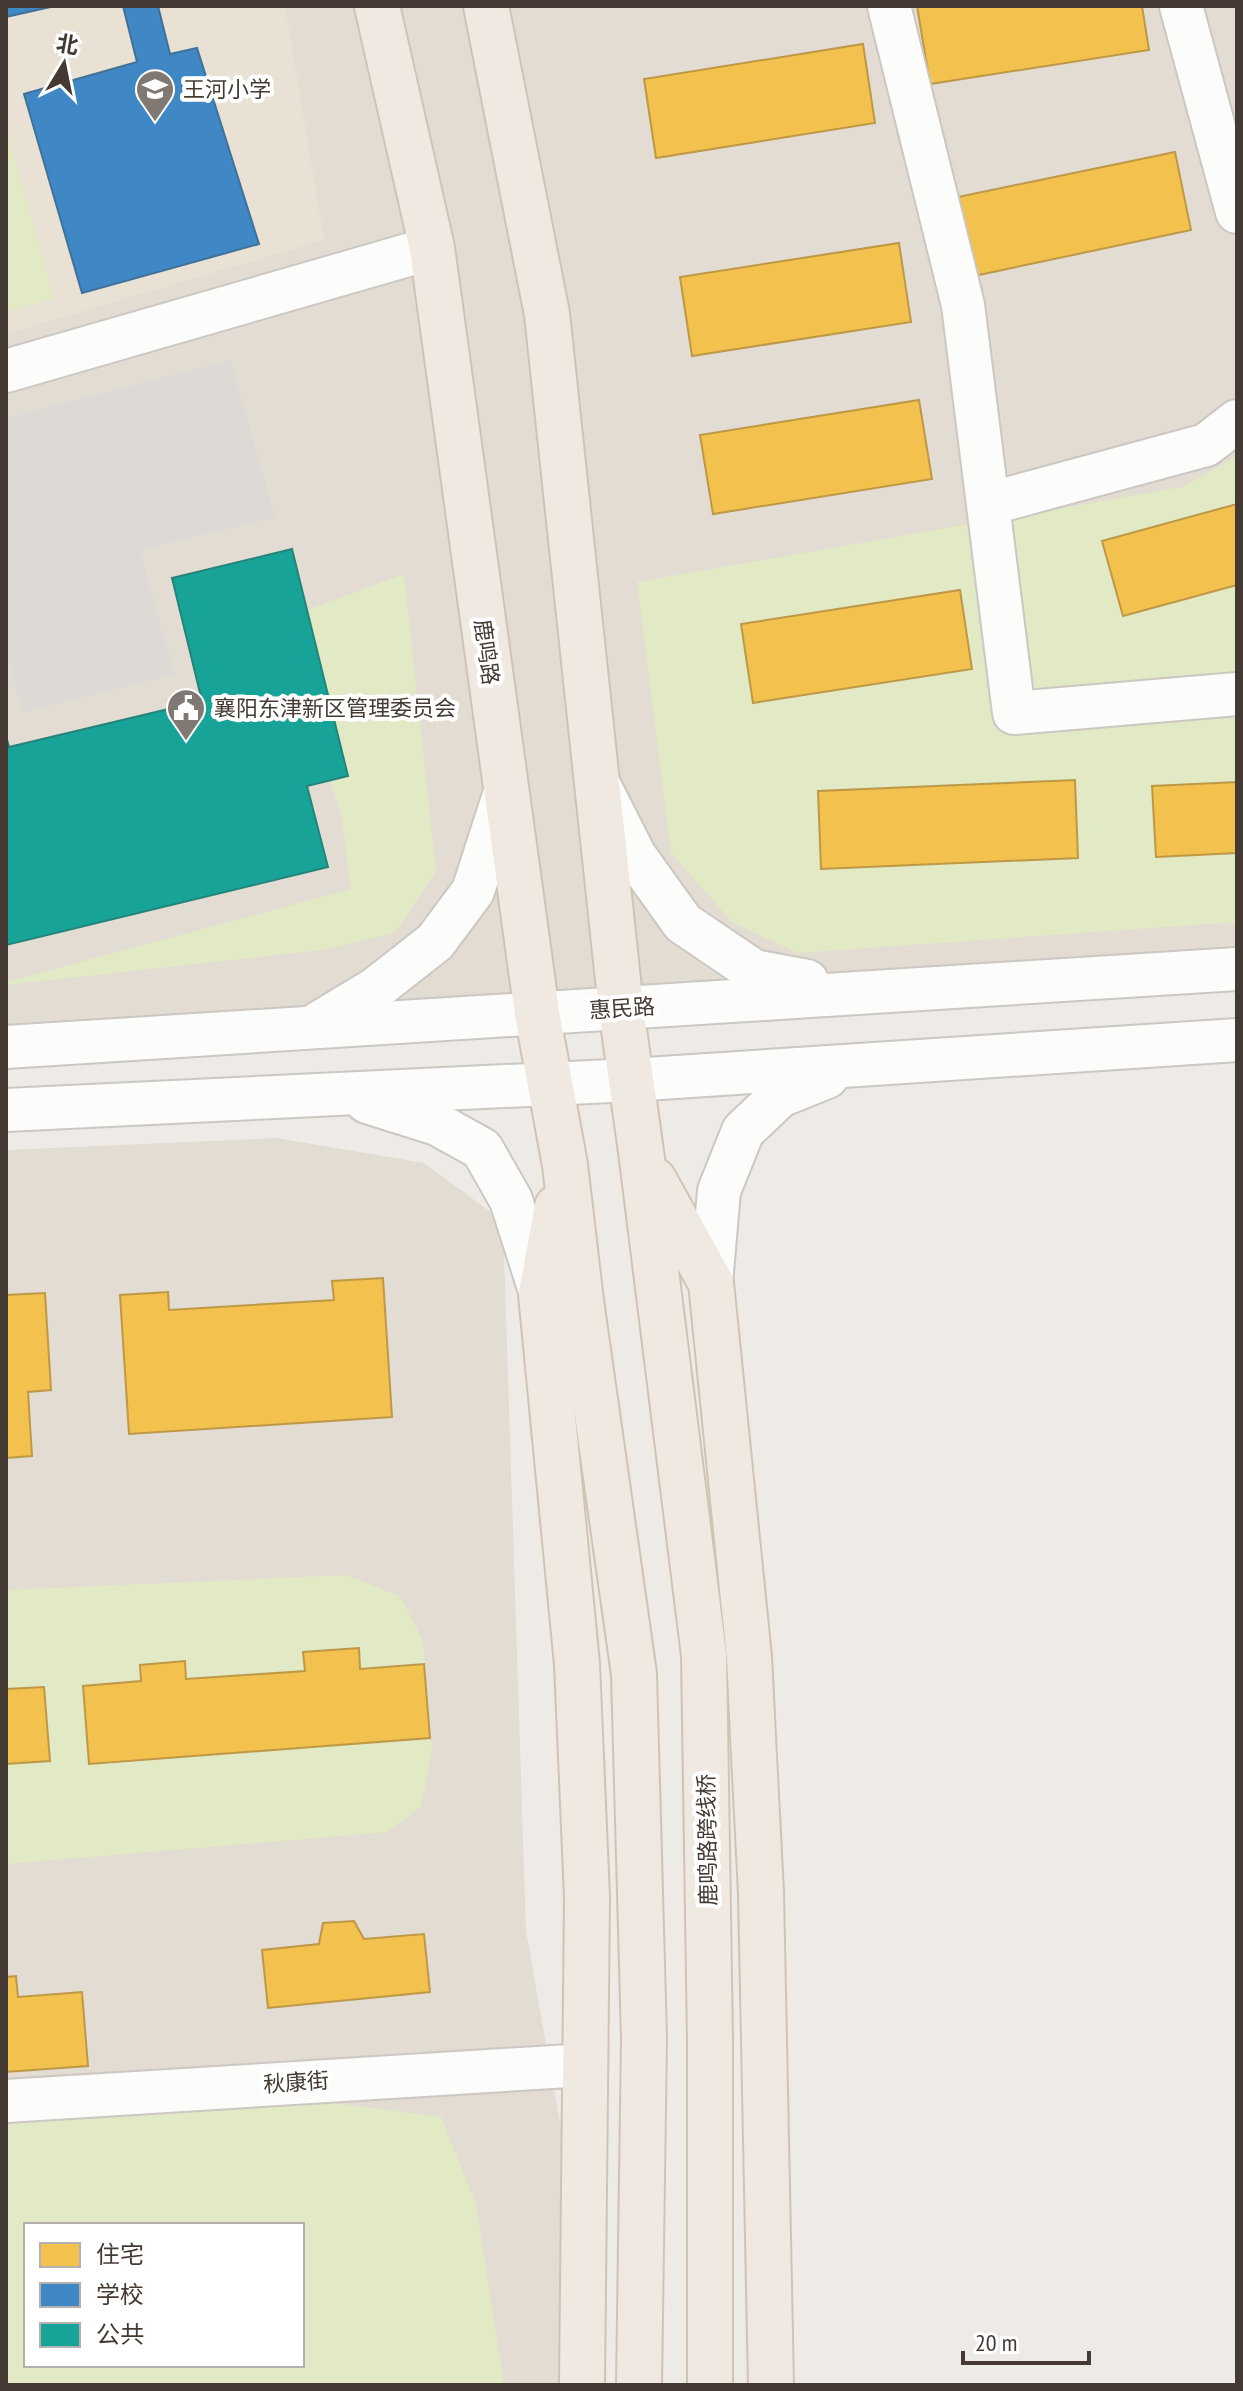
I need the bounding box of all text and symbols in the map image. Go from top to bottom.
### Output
north arrow [24,24,104,104]
text: 北 [54,29,81,60]
school or university icon: 王河小学 [134,68,176,123]
place label: 王河小学 [183,75,271,103]
street label: 鹿鸣路 [469,617,505,687]
public building icon: 襄阳东津新区管理委员会 [165,687,207,742]
place label: 襄阳东津新区管理委员会 [214,694,456,722]
street label: 惠民路 [588,992,656,1024]
street label: 鹿鸣路跨线桥 [692,1774,722,1906]
street label: 秋康街 [262,2066,330,2098]
legend [24,2223,304,2367]
text: 住宅 [96,2239,144,2270]
text: 学校 [96,2279,144,2310]
scale bar [963,2315,1089,2365]
text: 公共 [96,2319,144,2350]
text: 20 m [975,2327,1017,2358]

